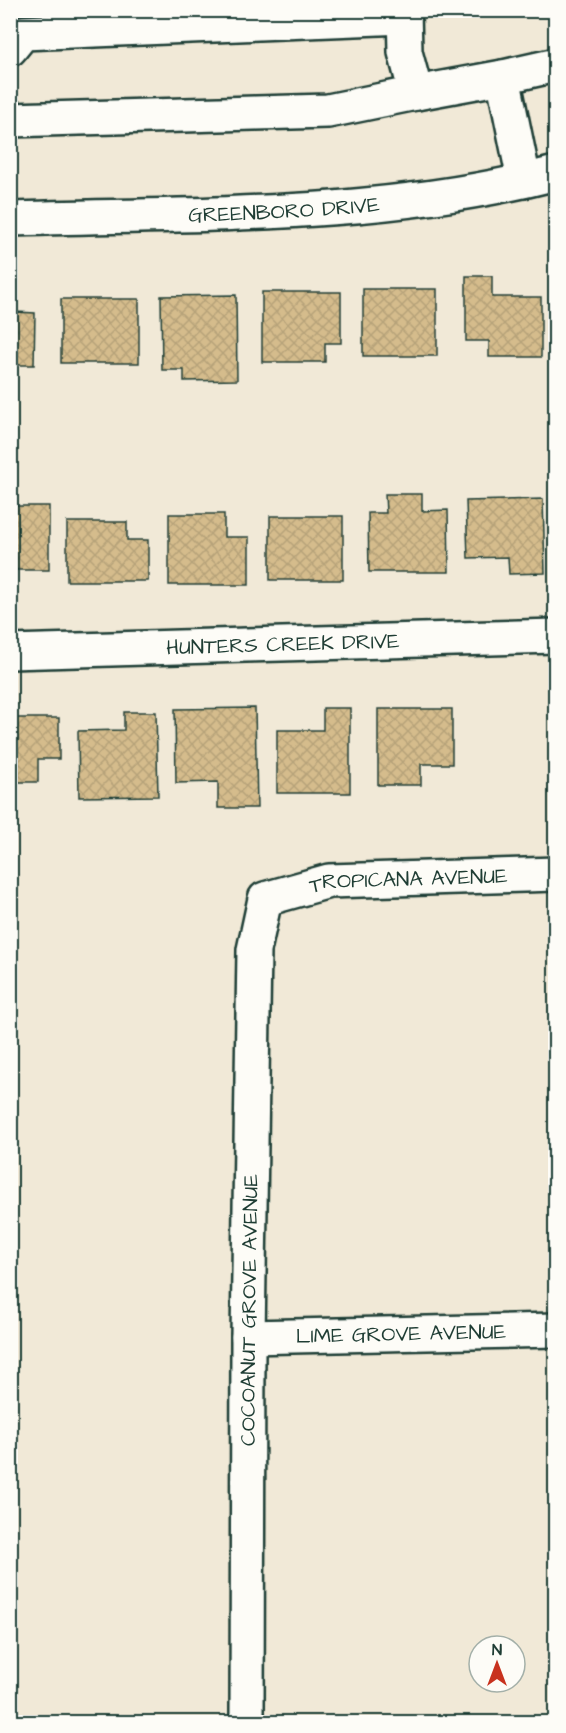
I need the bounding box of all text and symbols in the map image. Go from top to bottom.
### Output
street label: GREENBORO DRIVE [188,190,381,230]
street label: HUNTERS CREEK DRIVE [166,627,401,662]
street label: TROPICANA AVENUE [306,861,509,901]
street label: COCOANUT GROVE AVENUE [234,1173,266,1446]
street label: LIME GROVE AVENUE [296,1317,507,1351]
north arrow [467,1634,527,1694]
text: N [492,1639,502,1661]

